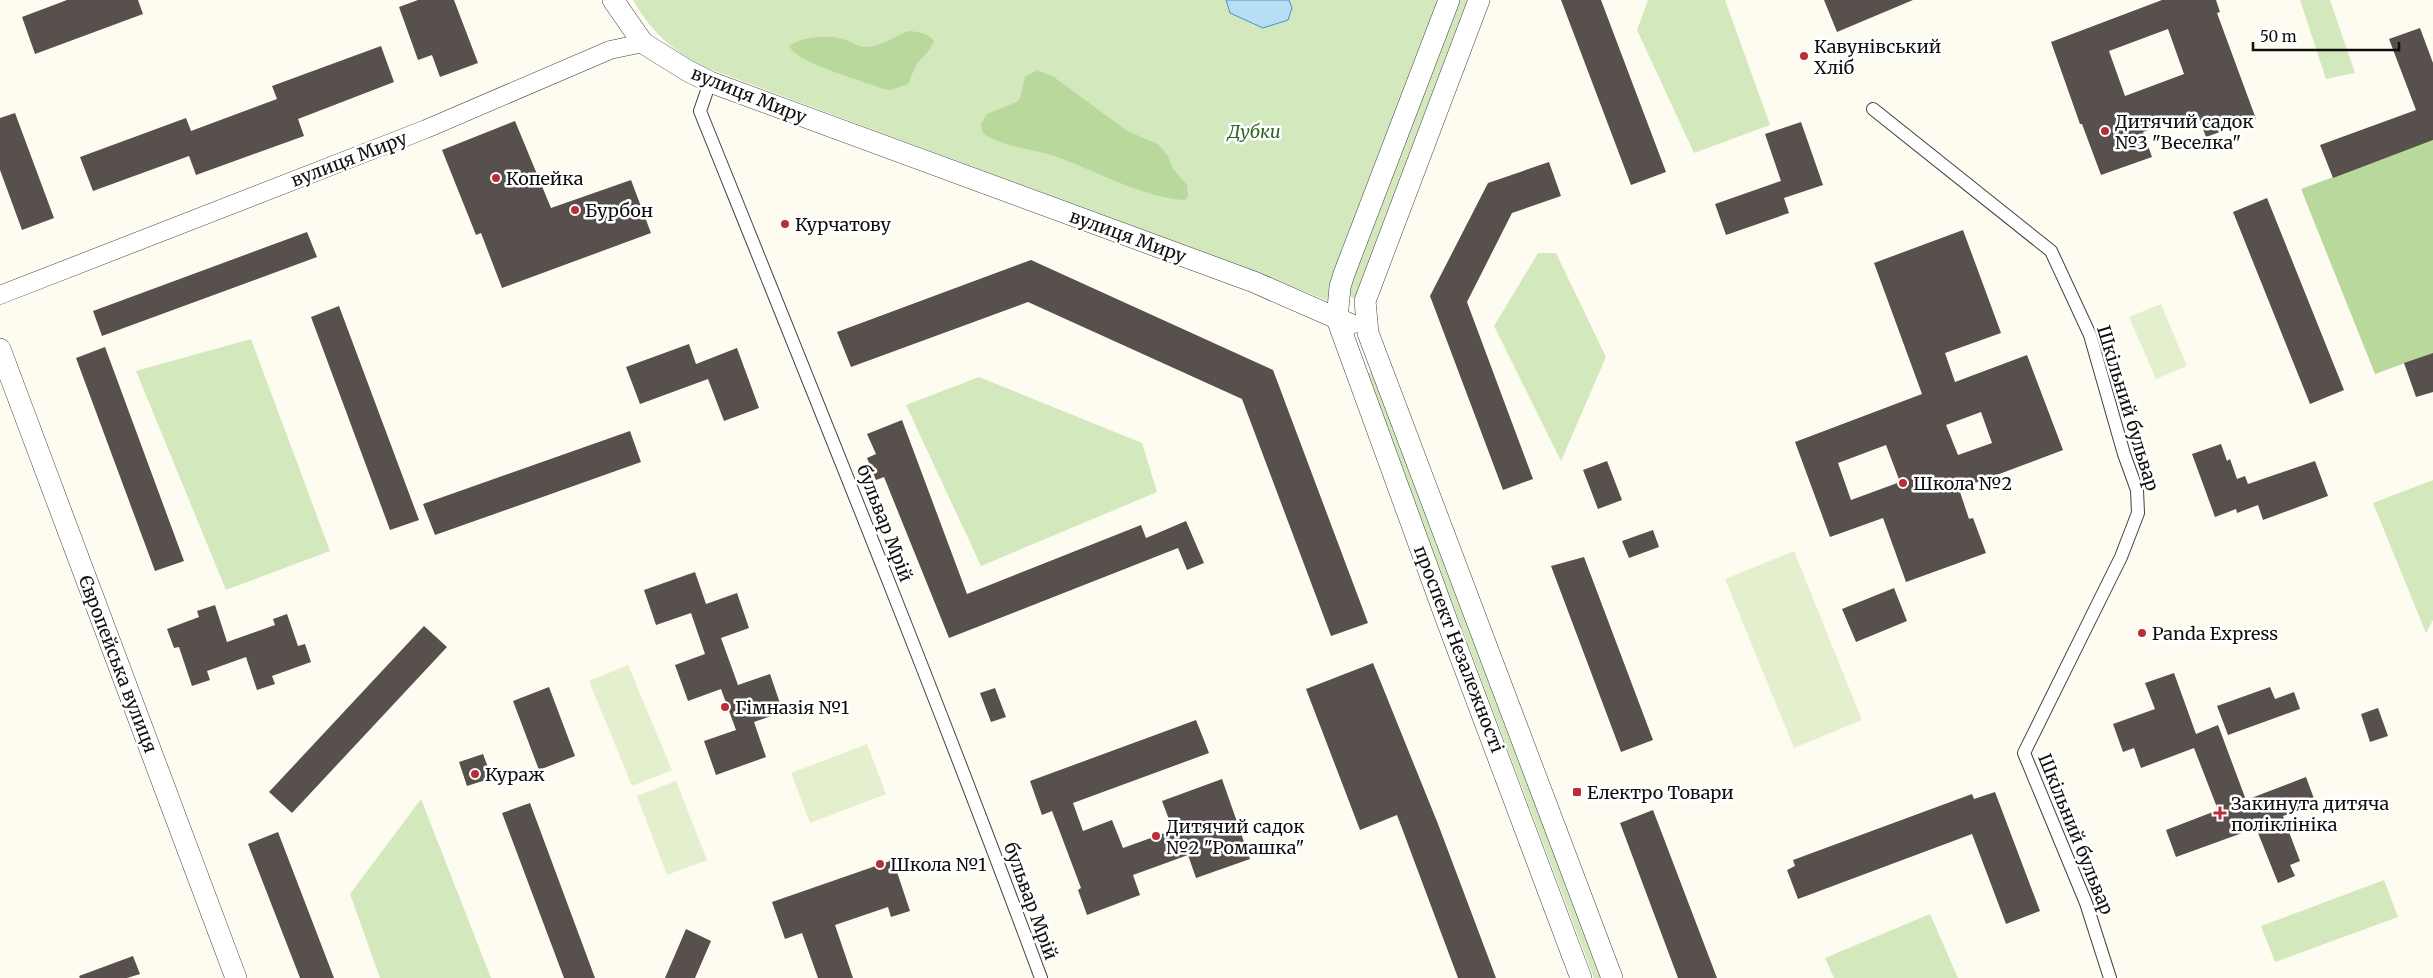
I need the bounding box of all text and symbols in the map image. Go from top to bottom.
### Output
scale bar [2253,20,2399,52]
text: 50 m [2260,27,2297,46]
place label: Кавунівський Хліб [1814,35,1941,79]
marker: Кавунівський Хліб [1798,50,1810,62]
street label: вулиця Миру [688,61,811,129]
place label: Дитячий садок №3 "Веселка" [2115,110,2254,154]
park label: Дубки [1225,120,1281,143]
marker: Дитячий садок №3 "Веселка" [2099,125,2111,137]
street label: вулиця Миру [288,126,411,192]
place label: Копейка [506,167,584,190]
marker: Копейка [490,172,502,184]
place label: Бурбон [585,199,653,222]
marker: Бурбон [569,204,581,216]
street label: вулиця Миру [1066,204,1190,268]
place label: Курчатову [795,213,892,236]
marker: Курчатову [779,218,791,230]
street label: Шкільний бульвар [2092,323,2164,493]
street label: бульвар Мрій [852,461,918,585]
place label: Школа №2 [1913,472,2012,495]
marker: Школа №2 [1897,477,1909,489]
street label: проспект Незалежності [1409,542,1509,756]
street label: Європейська вулиця [74,572,163,756]
place label: Panda Express [2152,622,2278,645]
marker: Panda Express [2136,627,2148,639]
place label: Гімназія №1 [735,696,849,719]
marker: Гімназія №1 [719,701,731,713]
street label: Шкільний бульвар [2033,750,2119,918]
place label: Кураж [485,763,545,786]
marker: Кураж [469,768,481,780]
place label: Електро Товари [1587,781,1734,804]
marker: Електро Товари [1571,786,1583,798]
place label: Закинута дитяча поліклініка [2231,792,2390,836]
marker: Закинута дитяча поліклініка [2213,806,2227,820]
place label: Дитячий садок №2 "Ромашка" [1166,815,1305,859]
marker: Дитячий садок №2 "Ромашка" [1150,830,1162,842]
street label: бульвар Мрій [999,839,1063,963]
place label: Школа №1 [890,853,986,876]
marker: Школа №1 [874,858,886,870]

